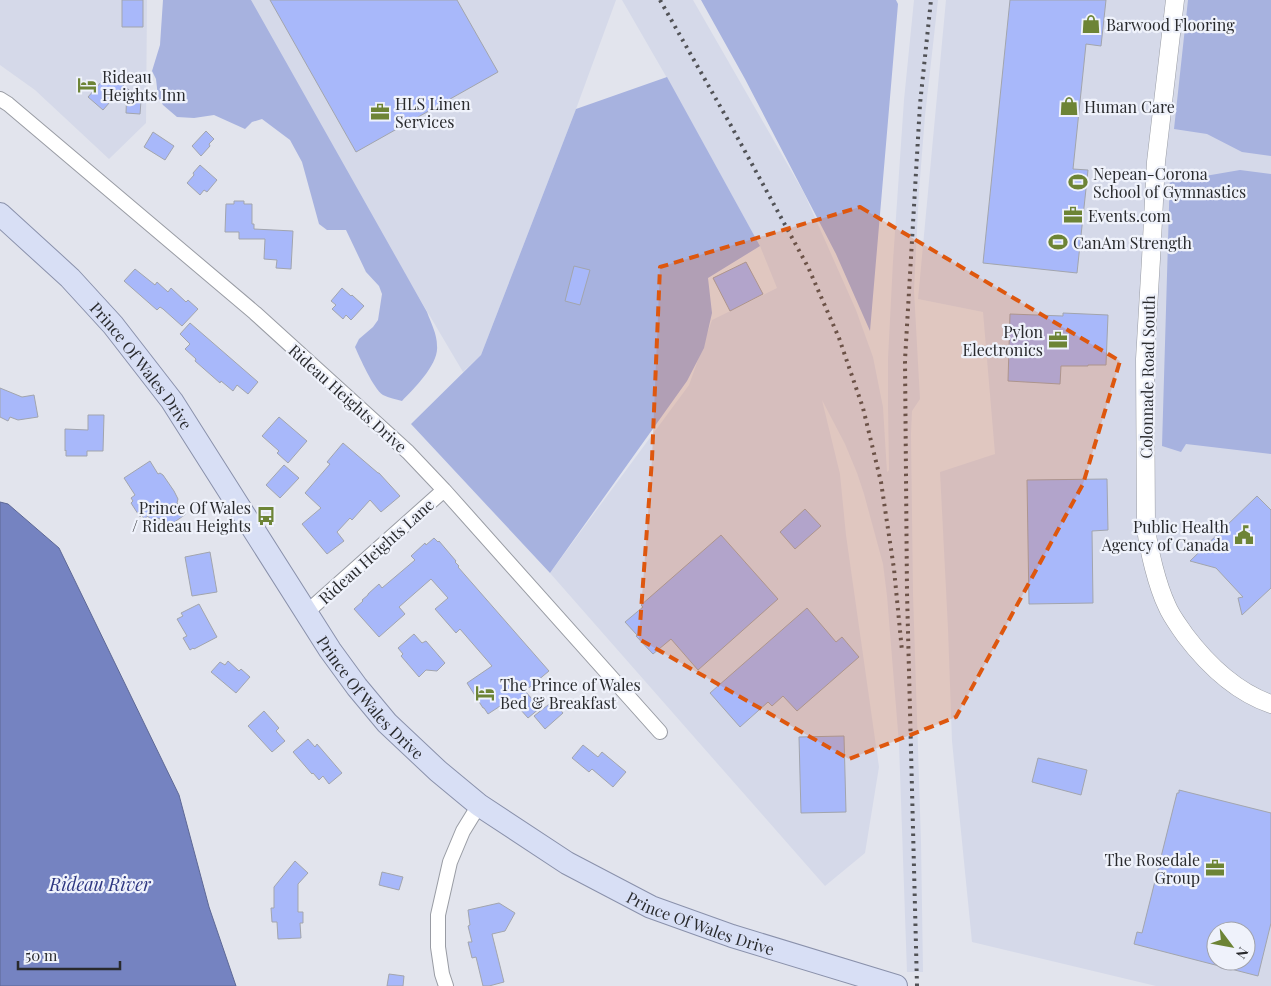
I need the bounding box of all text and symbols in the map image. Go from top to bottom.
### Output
shop icon: Barwood Flooring [1080,13,1102,35]
place label: Barwood Flooring [1106,14,1235,35]
place label: Rideau Heights Inn [102,66,186,105]
hotel icon: Rideau Heights Inn [76,74,98,96]
place label: HLS Linen Services [395,93,471,132]
shop icon: Human Care [1058,95,1080,117]
place label: Human Care [1084,96,1175,117]
office icon: HLS Linen Services [369,101,391,123]
place label: Nepean-Corona School of Gymnastics [1093,163,1246,202]
sports icon: Nepean-Corona School of Gymnastics [1067,171,1089,193]
office icon: Events.com [1062,204,1084,226]
place label: Events.com [1088,205,1171,226]
sports icon: CanAm Strength [1047,231,1069,253]
place label: CanAm Strength [1073,232,1193,253]
street label: Colonnade Road South [1135,295,1159,459]
street label: Prince Of Wales Drive [86,297,198,433]
place label: Pylon Electronics [963,321,1043,360]
office icon: Pylon Electronics [1047,329,1069,351]
street label: Rideau Heights Drive [284,339,412,457]
street label: Rideau Heights Lane [314,494,438,608]
place label: Prince Of Wales / Rideau Heights [132,497,251,536]
bus stop icon: Prince Of Wales / Rideau Heights [255,505,277,527]
place label: Public Health Agency of Canada [1101,516,1230,555]
public building icon: Public Health Agency of Canada [1233,524,1255,546]
street label: Prince Of Wales Drive [313,631,429,763]
place label: The Prince of Wales Bed & Breakfast [500,674,641,713]
hotel icon: The Prince of Wales Bed & Breakfast [474,682,496,704]
place label: The Rosedale Group [1105,849,1200,888]
office icon: The Rosedale Group [1204,857,1226,879]
water label: Rideau River [48,872,152,896]
street label: Prince Of Wales Drive [623,886,777,959]
north arrow [1206,921,1256,971]
scale bar [18,938,120,970]
text: N [1232,944,1253,962]
text: 50 m [25,945,58,965]

